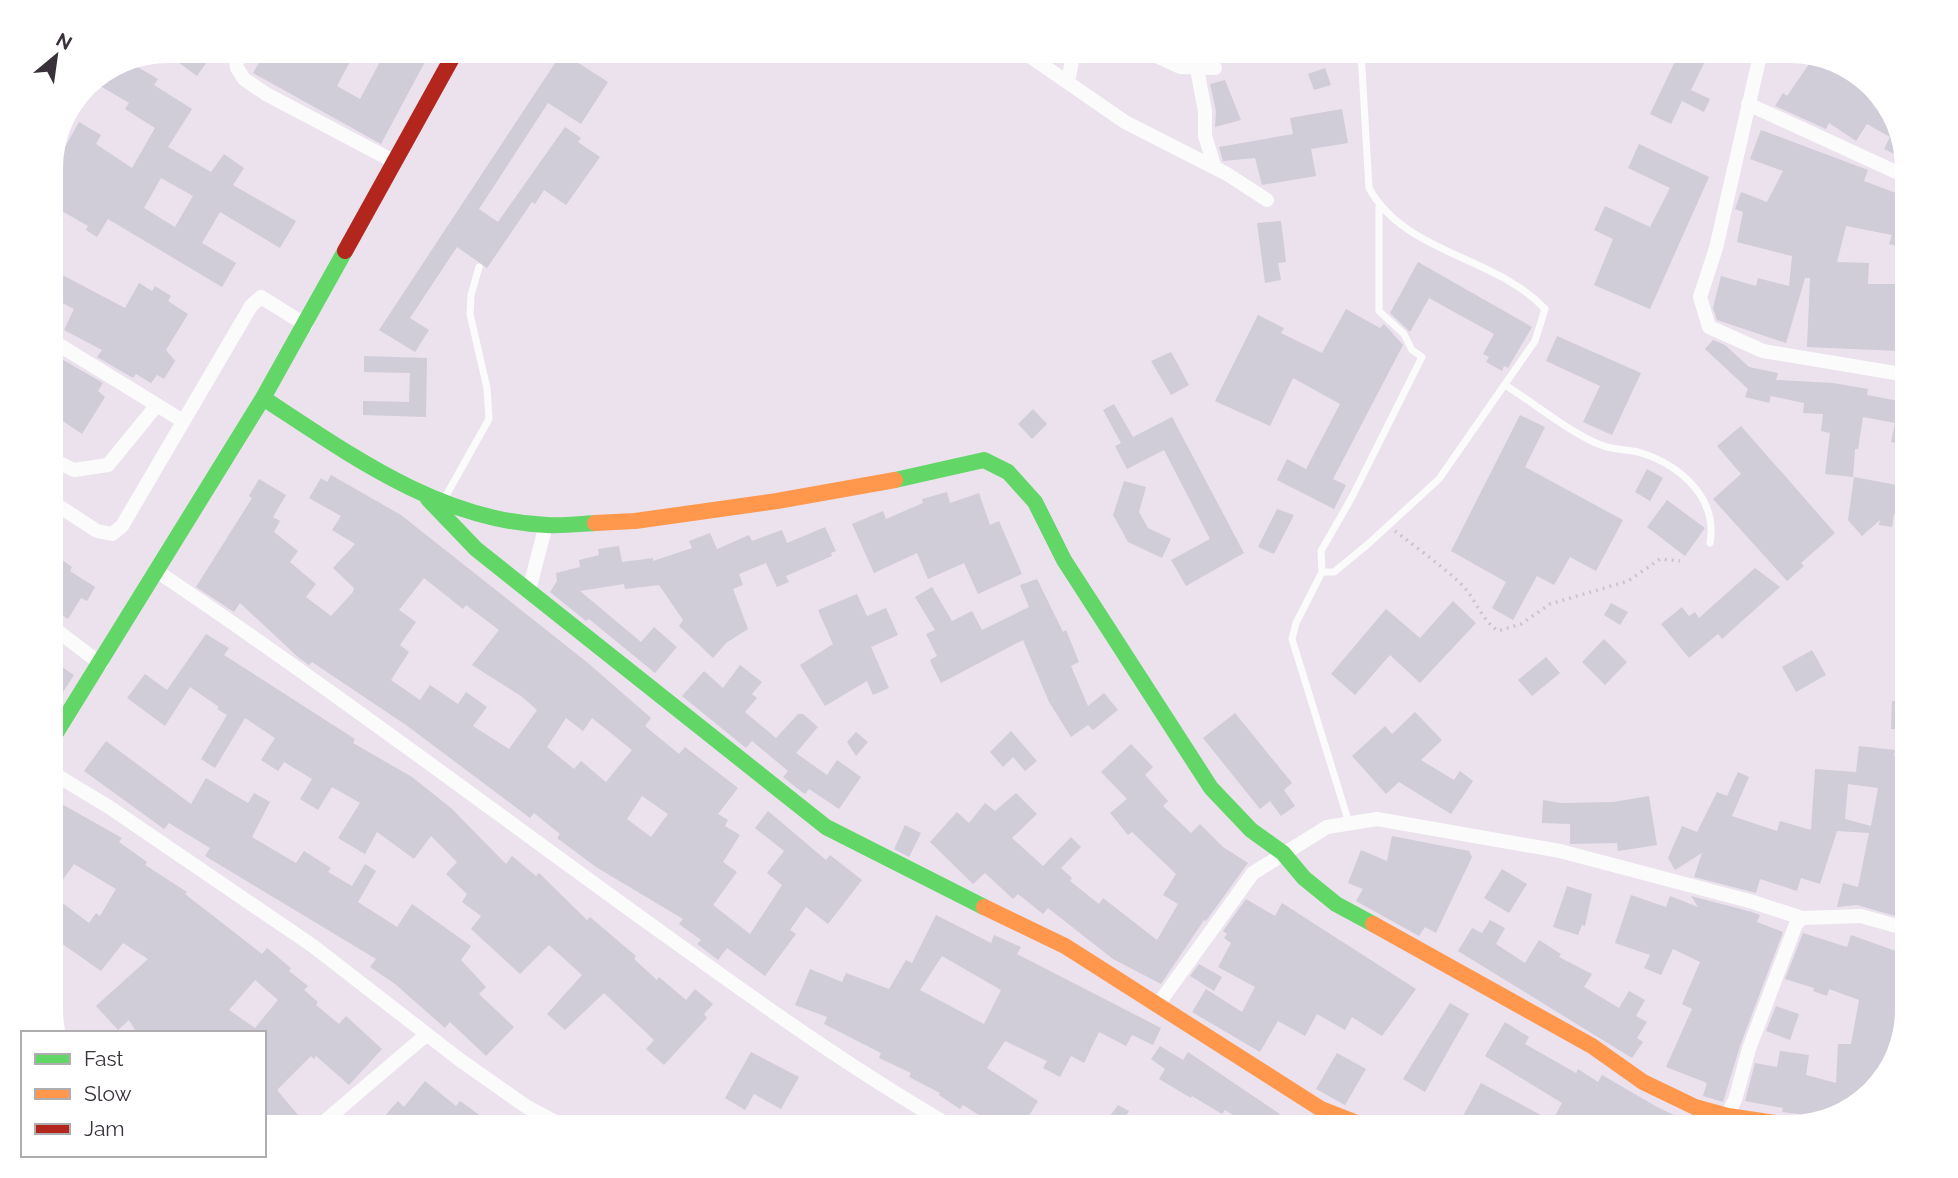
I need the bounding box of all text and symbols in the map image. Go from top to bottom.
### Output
north arrow [21,21,91,91]
text: N [53,28,76,54]
legend [21,1031,266,1157]
text: Fast [84,1046,124,1071]
text: Slow [84,1081,132,1106]
text: Jam [84,1116,125,1141]

